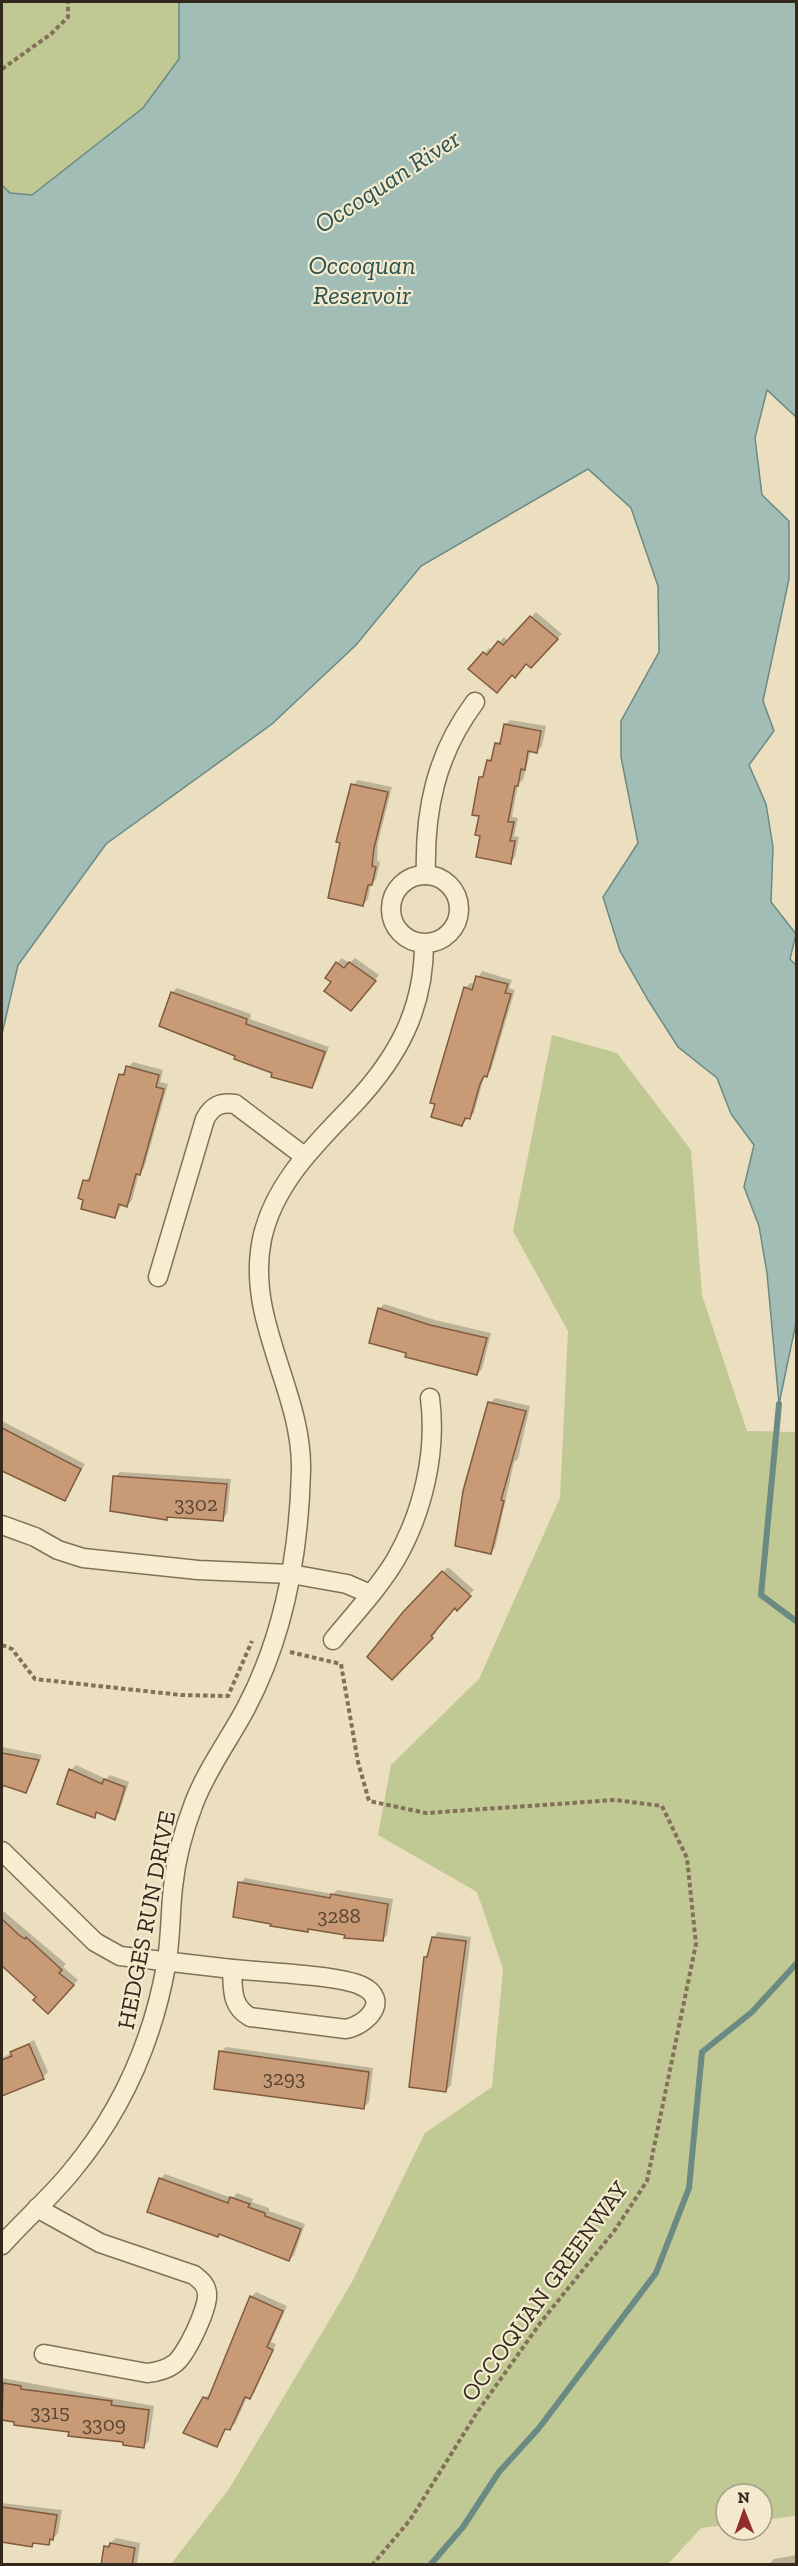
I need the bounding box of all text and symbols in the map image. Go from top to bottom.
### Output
water label: Occoquan River [308,122,466,240]
water label: Occoquan Reservoir [308,249,416,311]
house number: 3302 [174,1491,218,1516]
street label: HEDGES RUN DRIVE [111,1808,181,2032]
house number: 3288 [317,1903,361,1928]
house number: 3293 [263,2065,305,2090]
street label: OCCOQUAN GREENWAY [454,2175,634,2407]
house number: 3315 [30,2399,70,2424]
house number: 3309 [82,2411,126,2436]
north arrow [714,2482,774,2542]
text: N [737,2488,750,2507]

